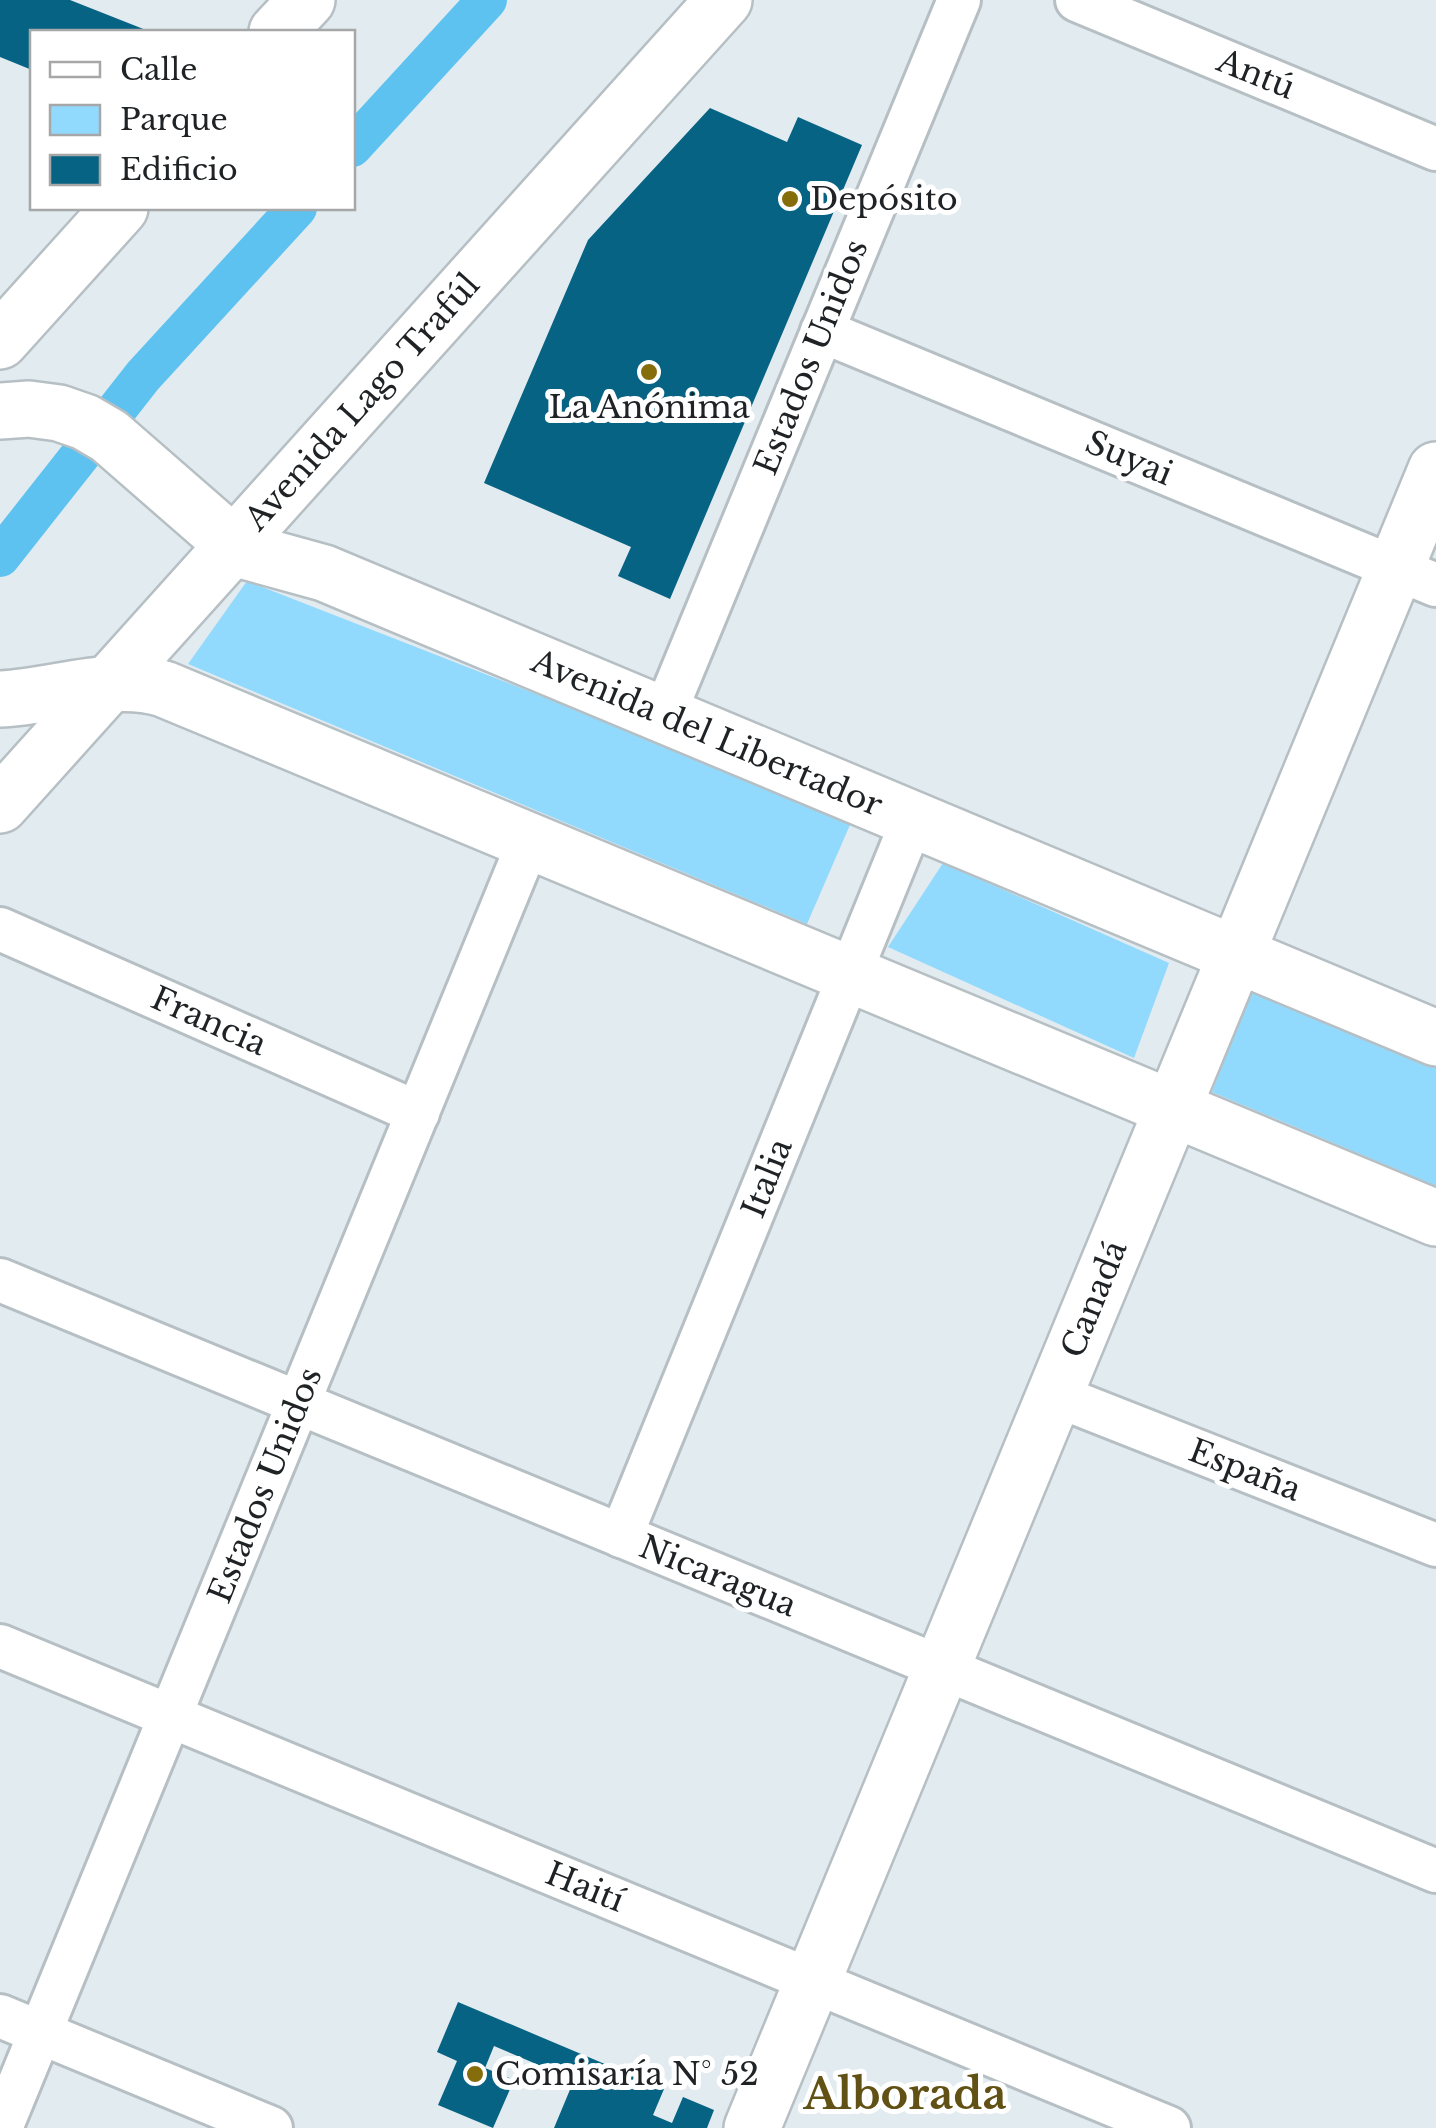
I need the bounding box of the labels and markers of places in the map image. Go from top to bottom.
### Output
place label: Depósito [810,179,958,219]
marker: Depósito [779,188,801,210]
marker: La Anónima [638,361,660,383]
place label: La Anónima [548,387,750,427]
place label: Comisaría N° 52 [495,2054,759,2094]
marker: Comisaría N° 52 [464,2063,486,2085]

